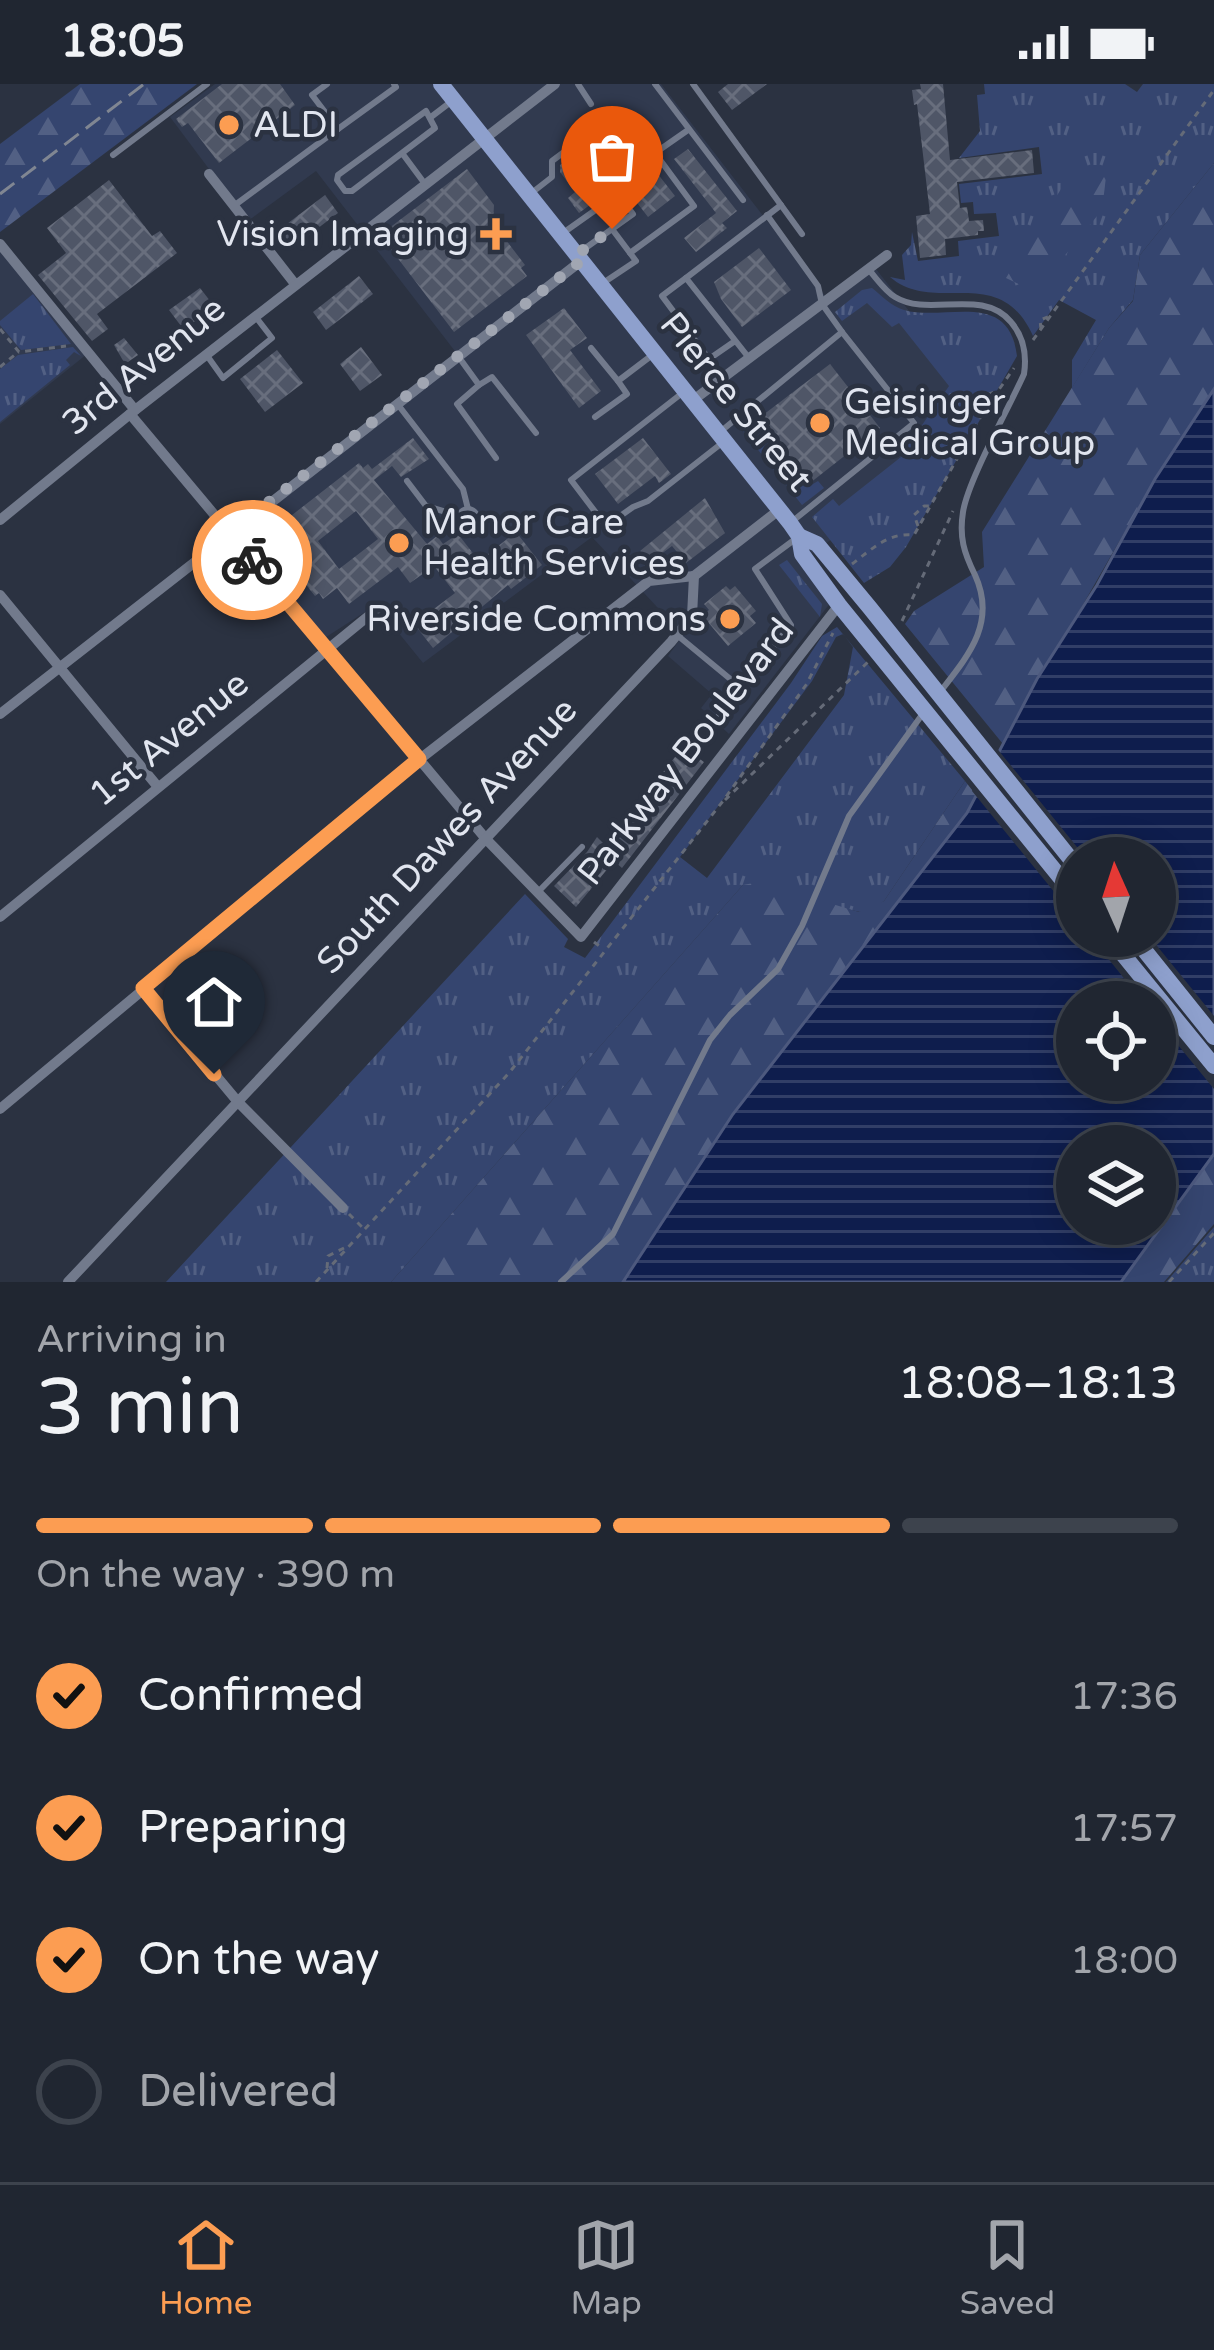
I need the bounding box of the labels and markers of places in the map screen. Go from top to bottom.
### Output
place label: ALDI [253,104,338,147]
pin [561,106,663,229]
marker: ALDI [216,112,242,138]
place label: Vision Imaging [216,213,469,256]
marker: Vision Imaging [480,218,512,250]
place label: Geisinger Medical Group [844,381,1095,465]
marker: Geisinger Medical Group [807,410,833,436]
place label: Manor Care Health Services [423,501,685,585]
marker: Manor Care Health Services [386,530,412,556]
place label: Riverside Commons [366,598,706,641]
marker: Riverside Commons [717,606,743,632]
pin [163,951,265,1074]

